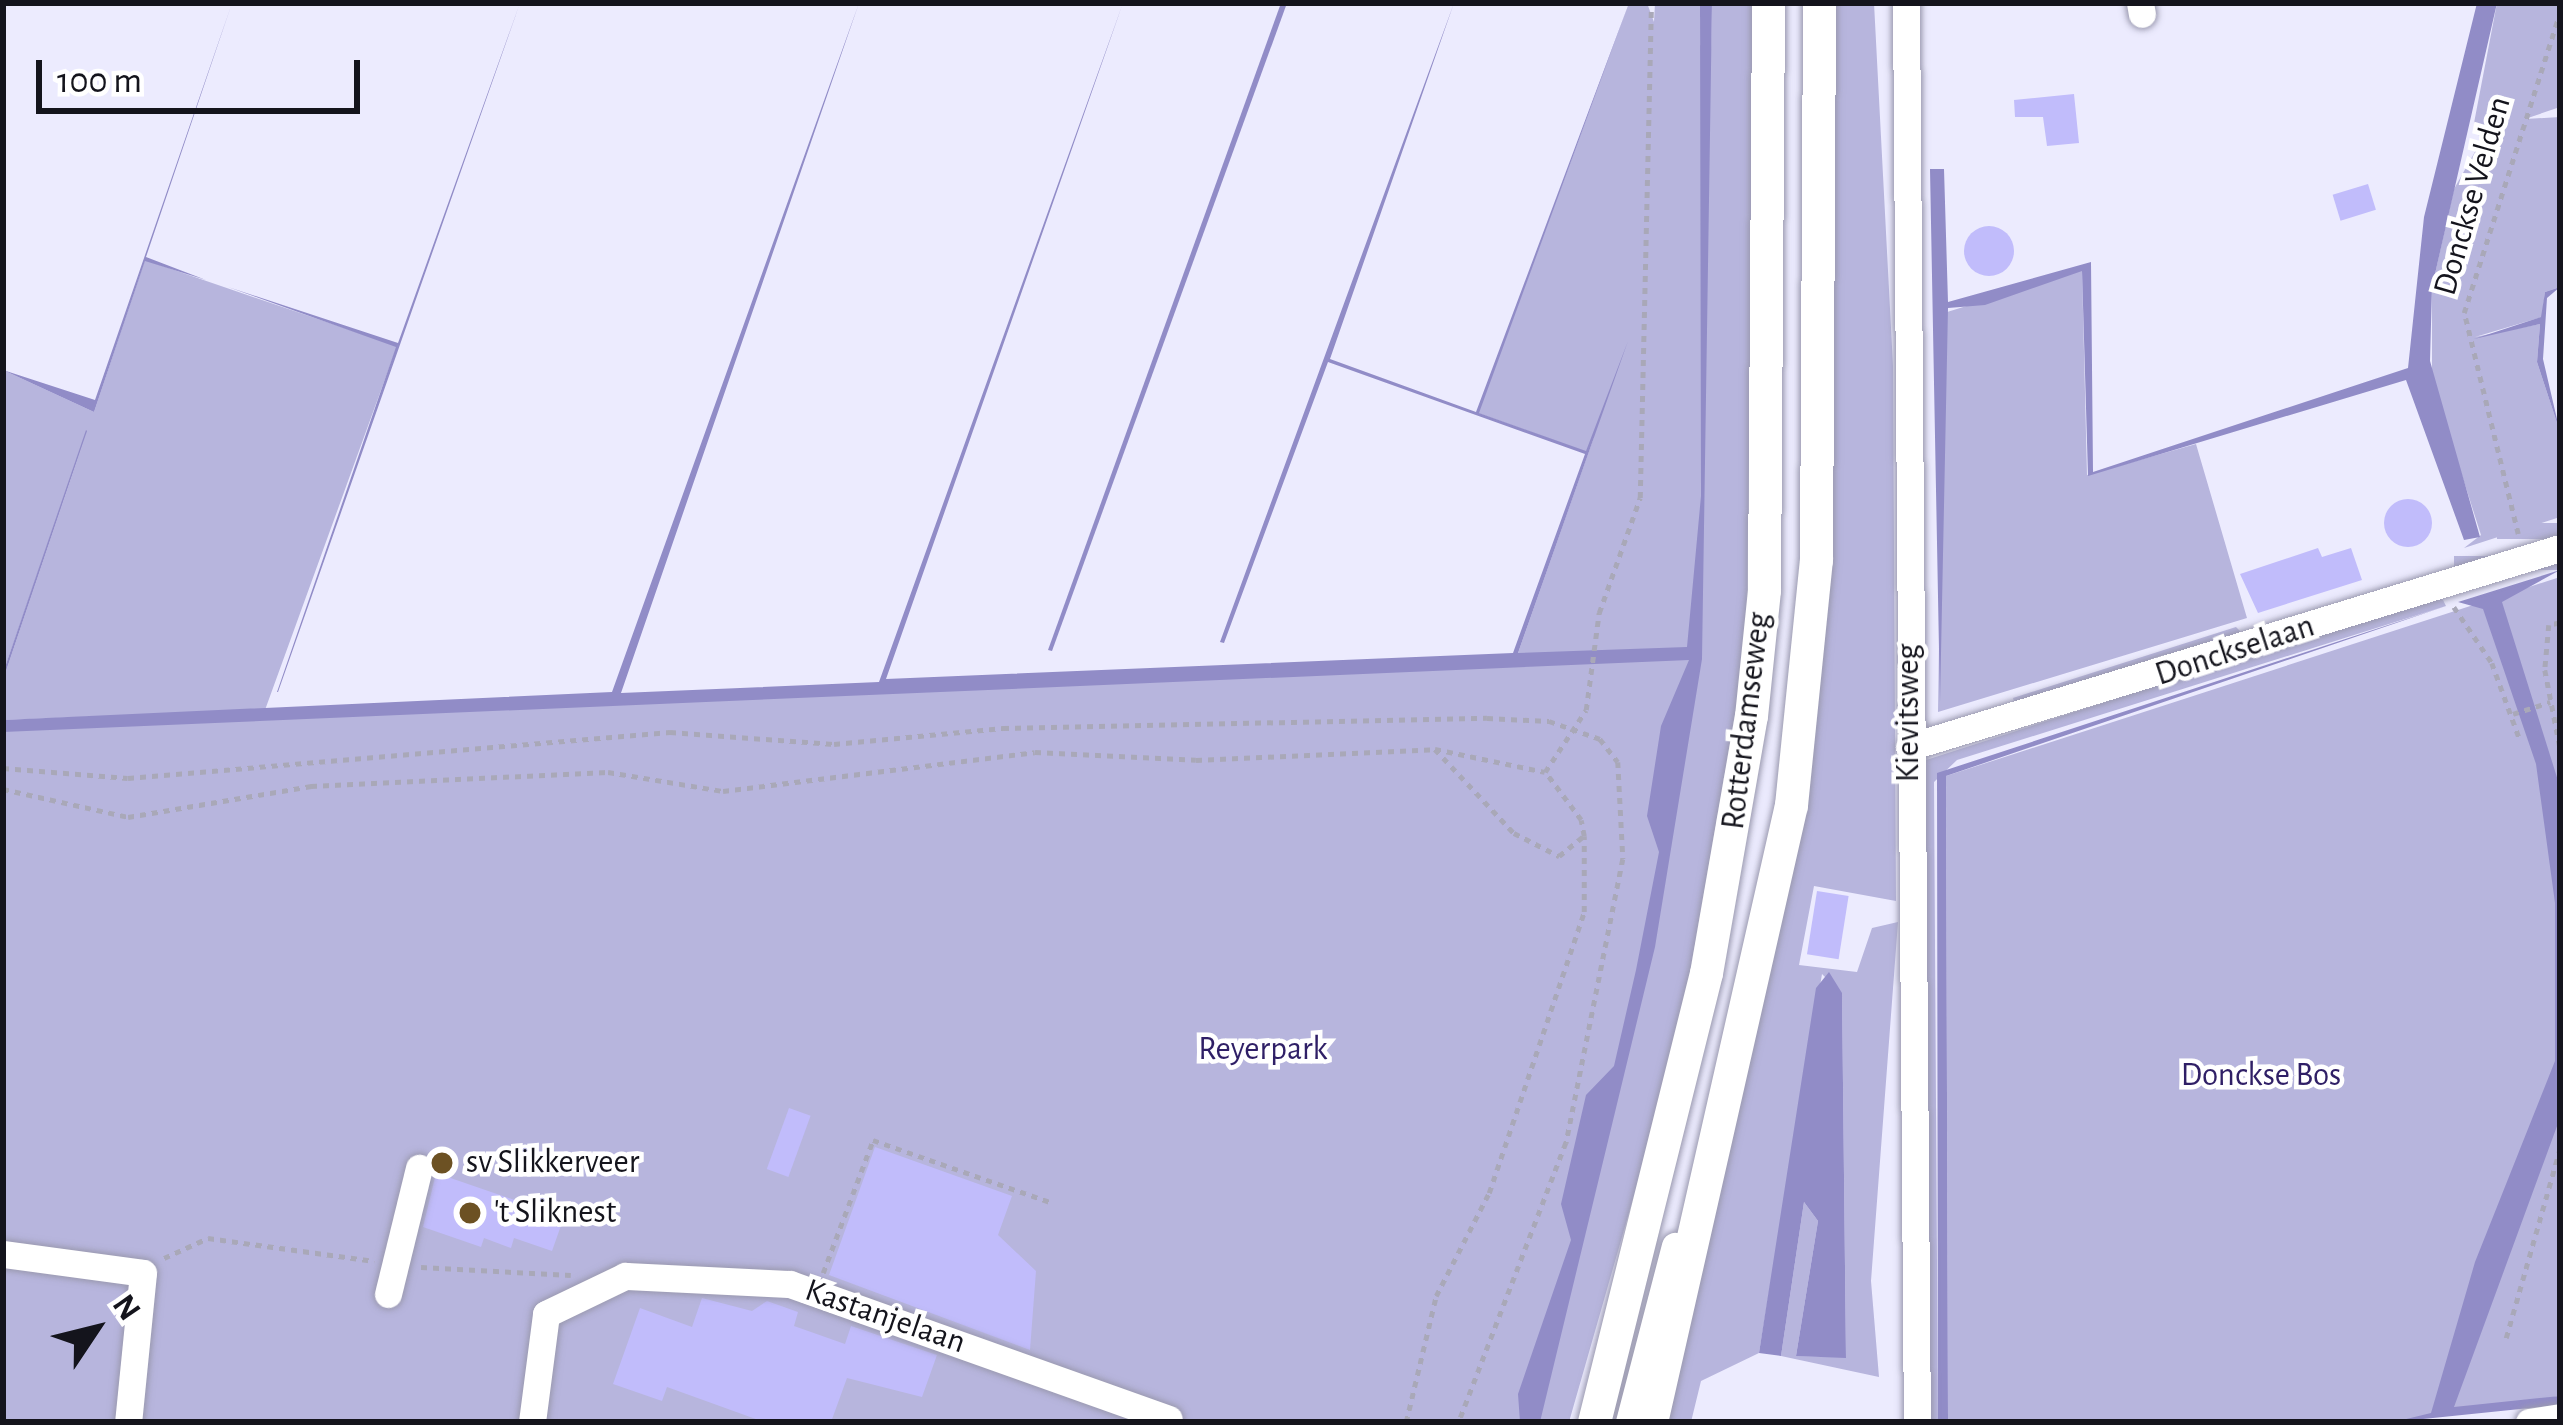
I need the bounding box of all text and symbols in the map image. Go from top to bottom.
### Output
scale bar [42,36,366,110]
text: 100 m [57,63,142,99]
street label: Donckse Velden [2426,92,2520,300]
street label: Donckselaan [2151,607,2319,695]
street label: Rotterdamseweg [1714,610,1780,832]
street label: Kievitsweg [1889,644,1929,782]
park label: Reyerpark [1198,1030,1328,1070]
park label: Donckse Bos [2181,1056,2341,1096]
place label: sv Slikkerveer [466,1143,639,1183]
marker: sv Slikkerveer [429,1150,455,1176]
place label: 't Sliknest [494,1193,616,1233]
marker: 't Sliknest [457,1200,483,1226]
north arrow [36,1269,156,1389]
street label: Kastanjelaan [800,1271,970,1363]
text: N [106,1289,146,1327]

